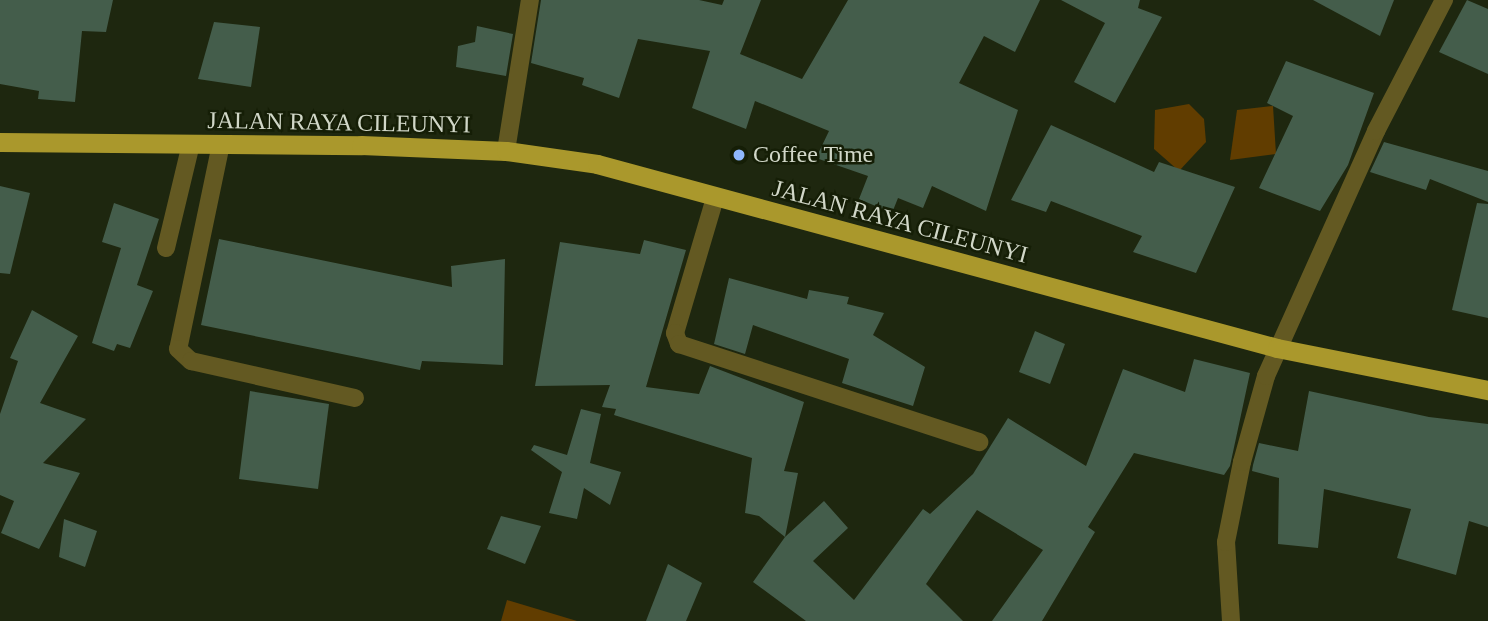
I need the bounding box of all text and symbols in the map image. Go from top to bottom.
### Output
street label: JALAN RAYA CILEUNYI [207,106,471,140]
place label: Coffee Time [753,141,874,169]
marker: Coffee Time [731,147,747,163]
street label: JALAN RAYA CILEUNYI [769,174,1031,270]

